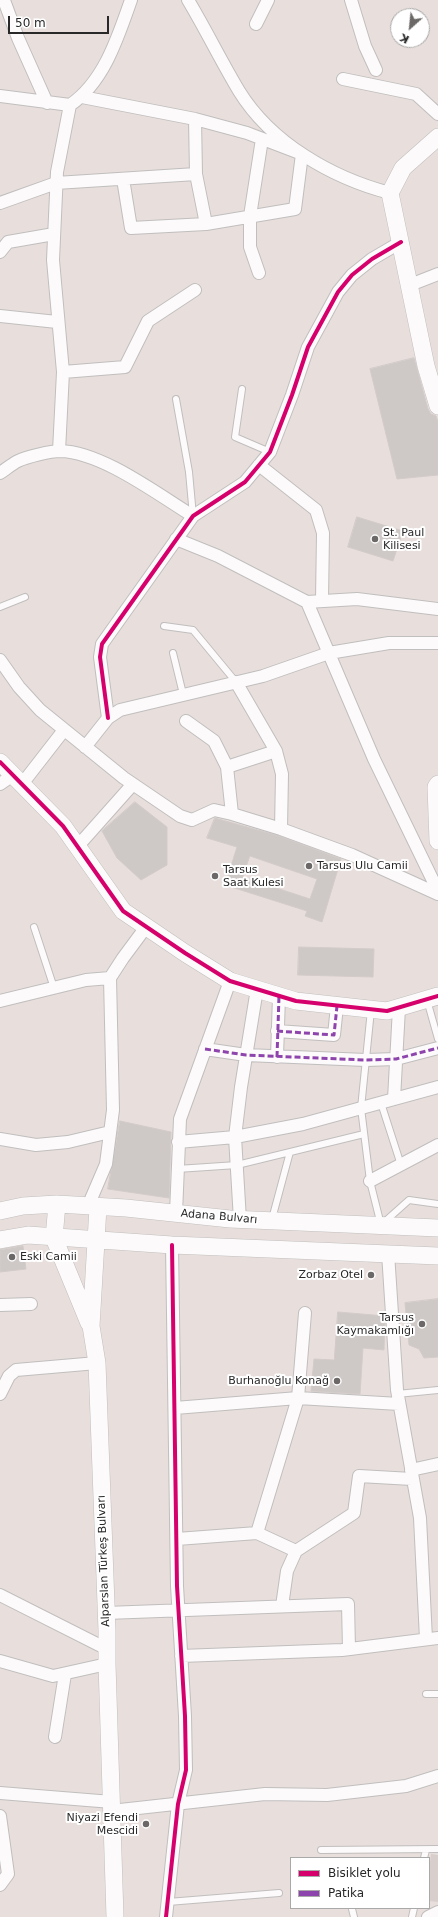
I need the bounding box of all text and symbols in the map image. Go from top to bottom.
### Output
scale bar [10,8,111,34]
north arrow [390,8,430,48]
text: 50 m [15,16,46,30]
text: K [398,31,412,46]
place label: St. Paul Kilisesi [383,526,424,552]
marker: St. Paul Kilisesi [370,534,380,544]
place label: Tarsus Ulu Camii [317,859,408,873]
marker: Tarsus Ulu Camii [304,861,314,871]
place label: Tarsus Saat Kulesi [223,863,284,889]
marker: Tarsus Saat Kulesi [210,871,220,881]
street label: Adana Bulvarı [180,1207,258,1227]
place label: Eski Camii [20,1250,77,1264]
marker: Eski Camii [7,1252,17,1262]
place label: Zorbaz Otel [298,1268,363,1282]
marker: Zorbaz Otel [366,1270,376,1280]
place label: Tarsus Kaymakamlığı [336,1311,414,1337]
marker: Tarsus Kaymakamlığı [417,1319,427,1329]
place label: Burhanoğlu Konağ [228,1374,329,1388]
marker: Burhanoğlu Konağ [332,1376,342,1386]
street label: Alparslan Türkeş Bulvarı [95,1495,113,1627]
place label: Niyazi Efendi Mescidi [67,1811,138,1837]
marker: Niyazi Efendi Mescidi [141,1819,151,1829]
legend [290,1857,430,1909]
text: Bisiklet yolu [328,1866,401,1880]
text: Patika [328,1886,364,1900]

